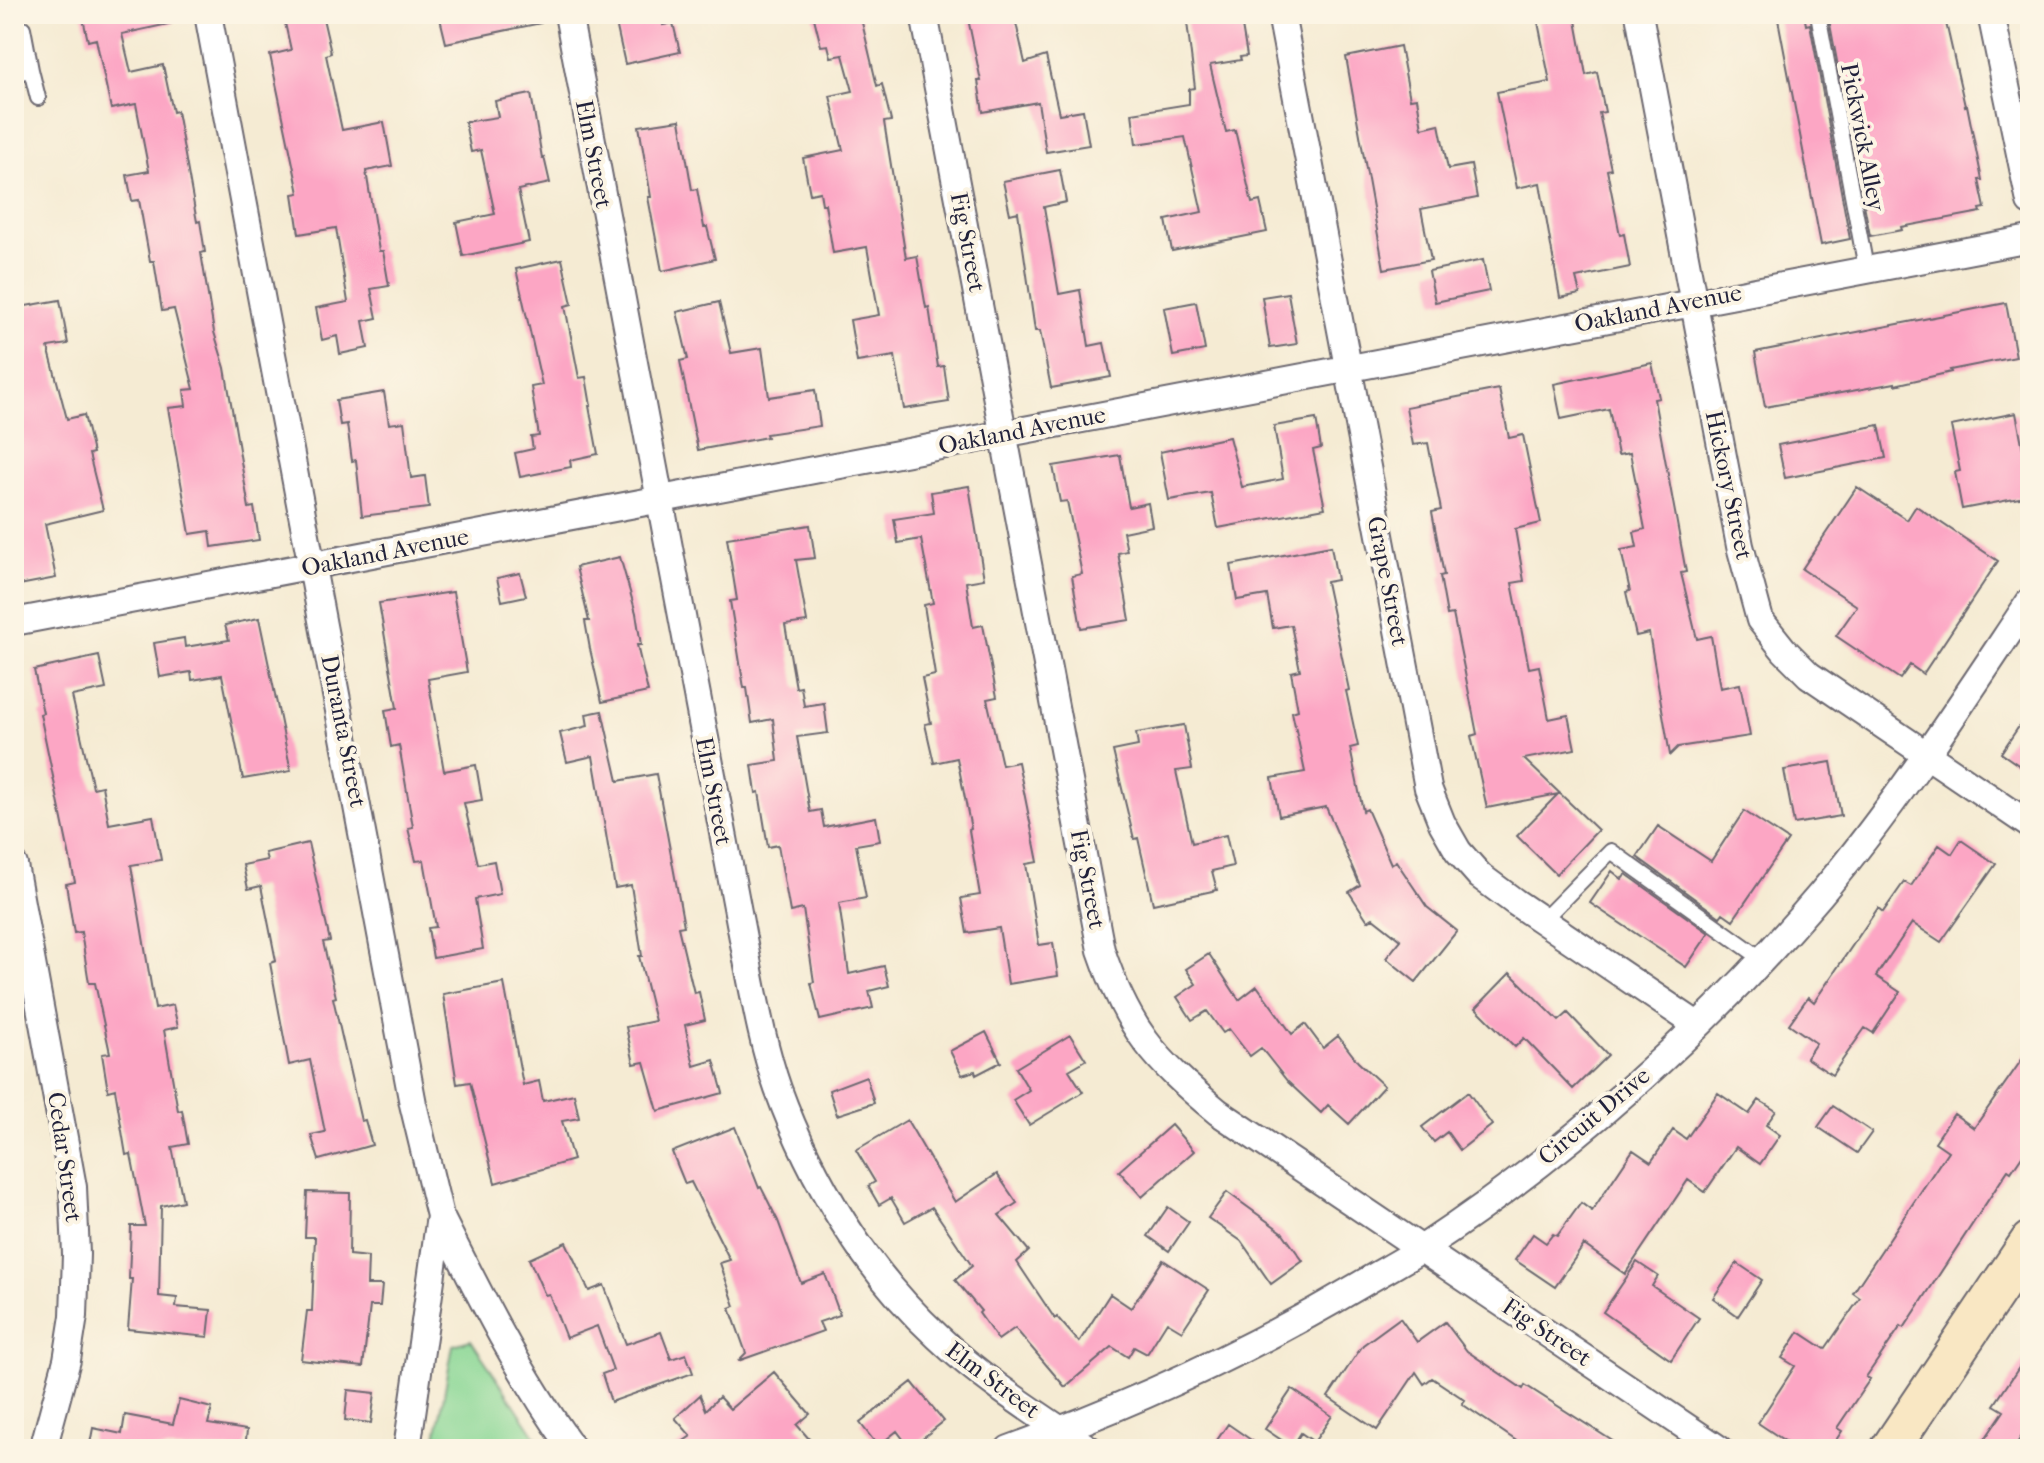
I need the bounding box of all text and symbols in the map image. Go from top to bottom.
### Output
street label: Pickwick Alley [1835,61,1891,215]
street label: Elm Street [570,97,618,211]
street label: Fig Street [945,190,991,295]
street label: Oakland Avenue [1572,278,1744,338]
street label: Oakland Avenue [936,400,1108,460]
street label: Hickory Street [1700,408,1759,563]
street label: Grape Street [1362,514,1414,649]
street label: Oakland Avenue [299,522,471,582]
street label: Duranta Street [315,652,373,810]
street label: Elm Street [690,734,738,848]
street label: Fig Street [1065,827,1111,932]
street label: Circuit Drive [1533,1061,1655,1171]
street label: Cedar Street [42,1090,88,1224]
street label: Fig Street [1497,1292,1597,1372]
street label: Elm Street [941,1336,1046,1424]

